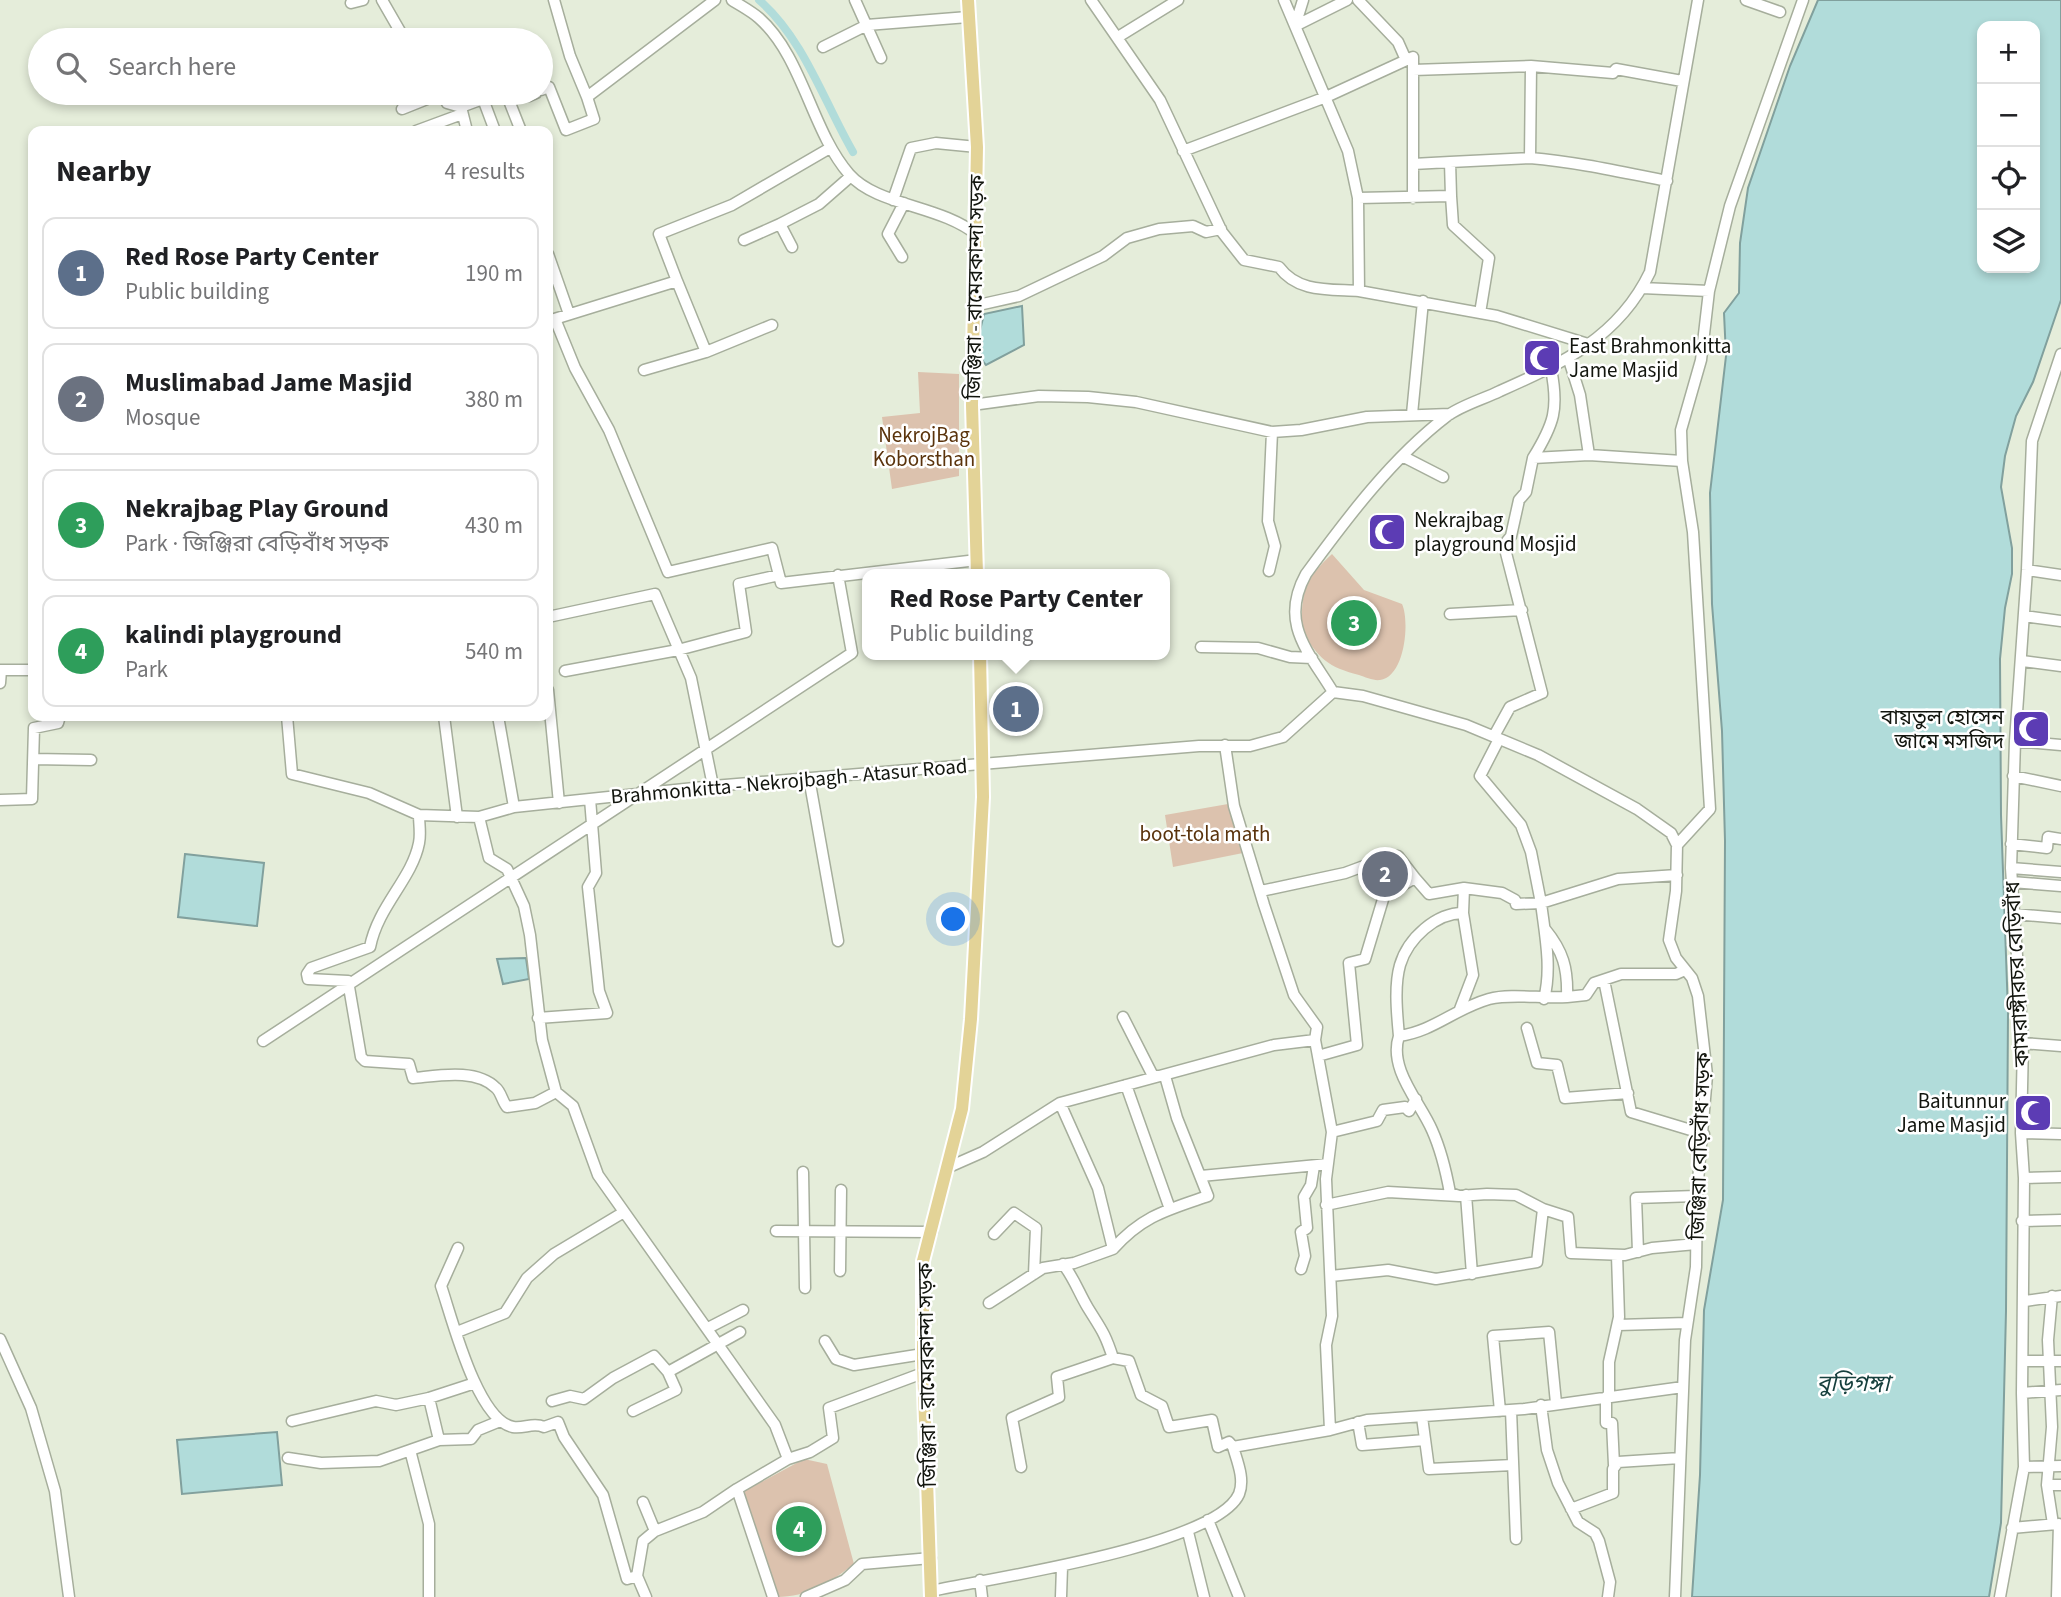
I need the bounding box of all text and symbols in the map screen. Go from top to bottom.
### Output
map controls [1977,21,2040,273]
button: + [1977,21,2040,84]
search box [28,28,553,105]
icon: search [52,48,90,86]
text: Search here [108,48,236,85]
button: − [1977,84,2040,147]
button: locate [1977,147,2040,210]
text: Nearby [56,150,151,193]
text: 4 results [445,155,525,188]
street label: জিঞ্জিরা - রামেরকান্দা সড়ক [958,173,992,401]
button: layers [1977,210,2040,273]
text: Red Rose Party Center [125,238,379,275]
text: 1 [75,257,87,290]
text: 190 m [465,257,523,290]
text: Public building [125,275,269,308]
place label: East Brahmonkitta Jame Masjid [1569,331,1731,385]
mosque icon: East Brahmonkitta Jame Masjid [1521,337,1563,379]
text: Muslimabad Jame Masjid [125,364,412,401]
text: 2 [75,383,87,416]
text: 380 m [465,383,523,416]
text: Mosque [125,401,200,434]
park label: NekrojBag Koborsthan [873,420,975,474]
text: Nekrajbag Play Ground [125,490,389,527]
place label: Nekrajbag playground Mosjid [1414,505,1577,559]
text: 3 [75,509,87,542]
text: 430 m [465,509,523,542]
mosque icon: Nekrajbag playground Mosjid [1366,511,1408,553]
text: Park · জিঞ্জিরা বেড়িবাঁধ সড়ক [125,527,389,560]
popup [862,569,1170,660]
text: Red Rose Party Center [889,580,1143,617]
pin: 3 [1331,597,1377,649]
text: kalindi playground [125,616,342,653]
text: Public building [889,617,1033,650]
text: 4 [75,635,87,668]
text: 540 m [465,635,523,668]
text: Park [125,653,168,686]
pin: 1 [993,683,1039,735]
place label: বায়তুল হোসেন জামে মসজিদ [1880,702,2004,756]
mosque icon: বায়তুল হোসেন জামে মসজিদ [2010,708,2052,750]
street label: Brahmonkitta - Nekrojbagh - Atasur Road [609,750,969,812]
park label: boot-tola math [1139,819,1271,849]
pin: 2 [1362,848,1408,900]
street label: কামরাঙ্গীরচর বেড়িবাঁধ [1997,880,2037,1068]
your location [936,902,970,936]
street label: জিঞ্জিরা বেড়িবাঁধ সড়ক [1682,1050,1718,1241]
place label: Baitunnur Jame Masjid [1897,1086,2007,1140]
mosque icon: Baitunnur Jame Masjid [2012,1092,2054,1134]
street label: জিঞ্জিরা - রামেরকান্দা সড়ক [910,1261,944,1489]
water label: বুড়িগঙ্গা [1816,1367,1893,1400]
pin: 4 [776,1503,822,1555]

